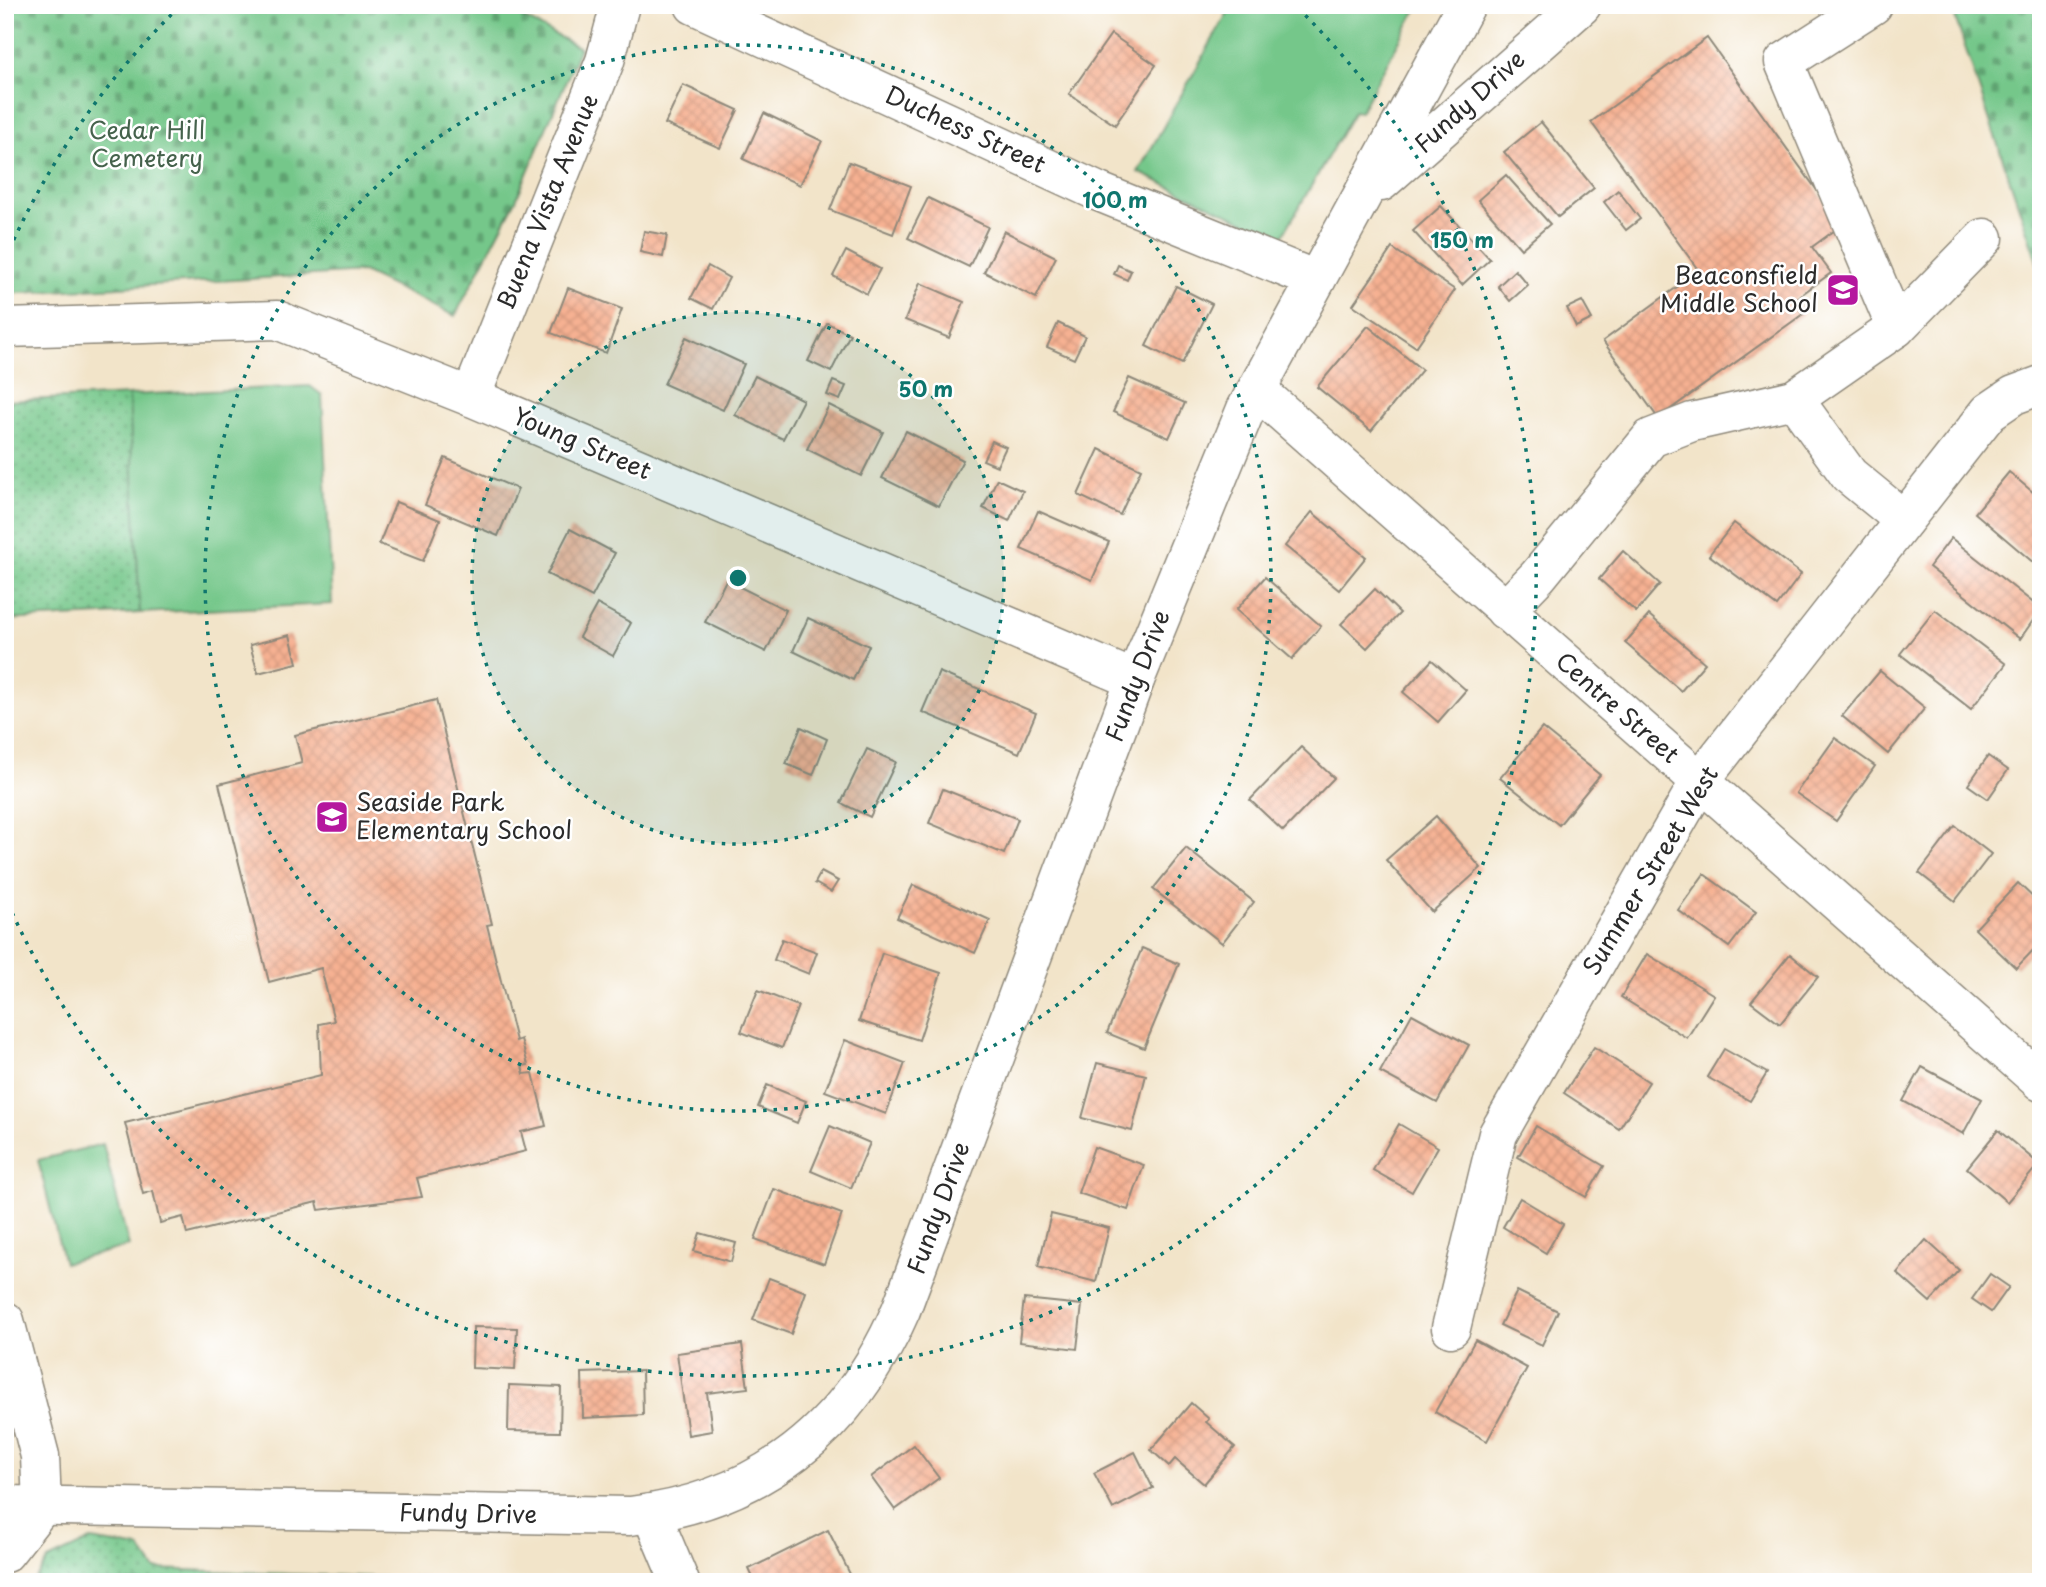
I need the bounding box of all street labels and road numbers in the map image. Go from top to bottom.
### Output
street label: Fundy Drive [1405,41,1532,160]
street label: Duchess Street [879,75,1052,181]
street label: Buena Vista Avenue [486,88,606,315]
street label: Young Street [508,397,658,488]
street label: Fundy Drive [1095,604,1178,746]
street label: Centre Street [1548,642,1688,771]
street label: Summer Street West [1572,758,1726,982]
street label: Fundy Drive [897,1136,978,1278]
street label: Fundy Drive [399,1493,537,1531]

